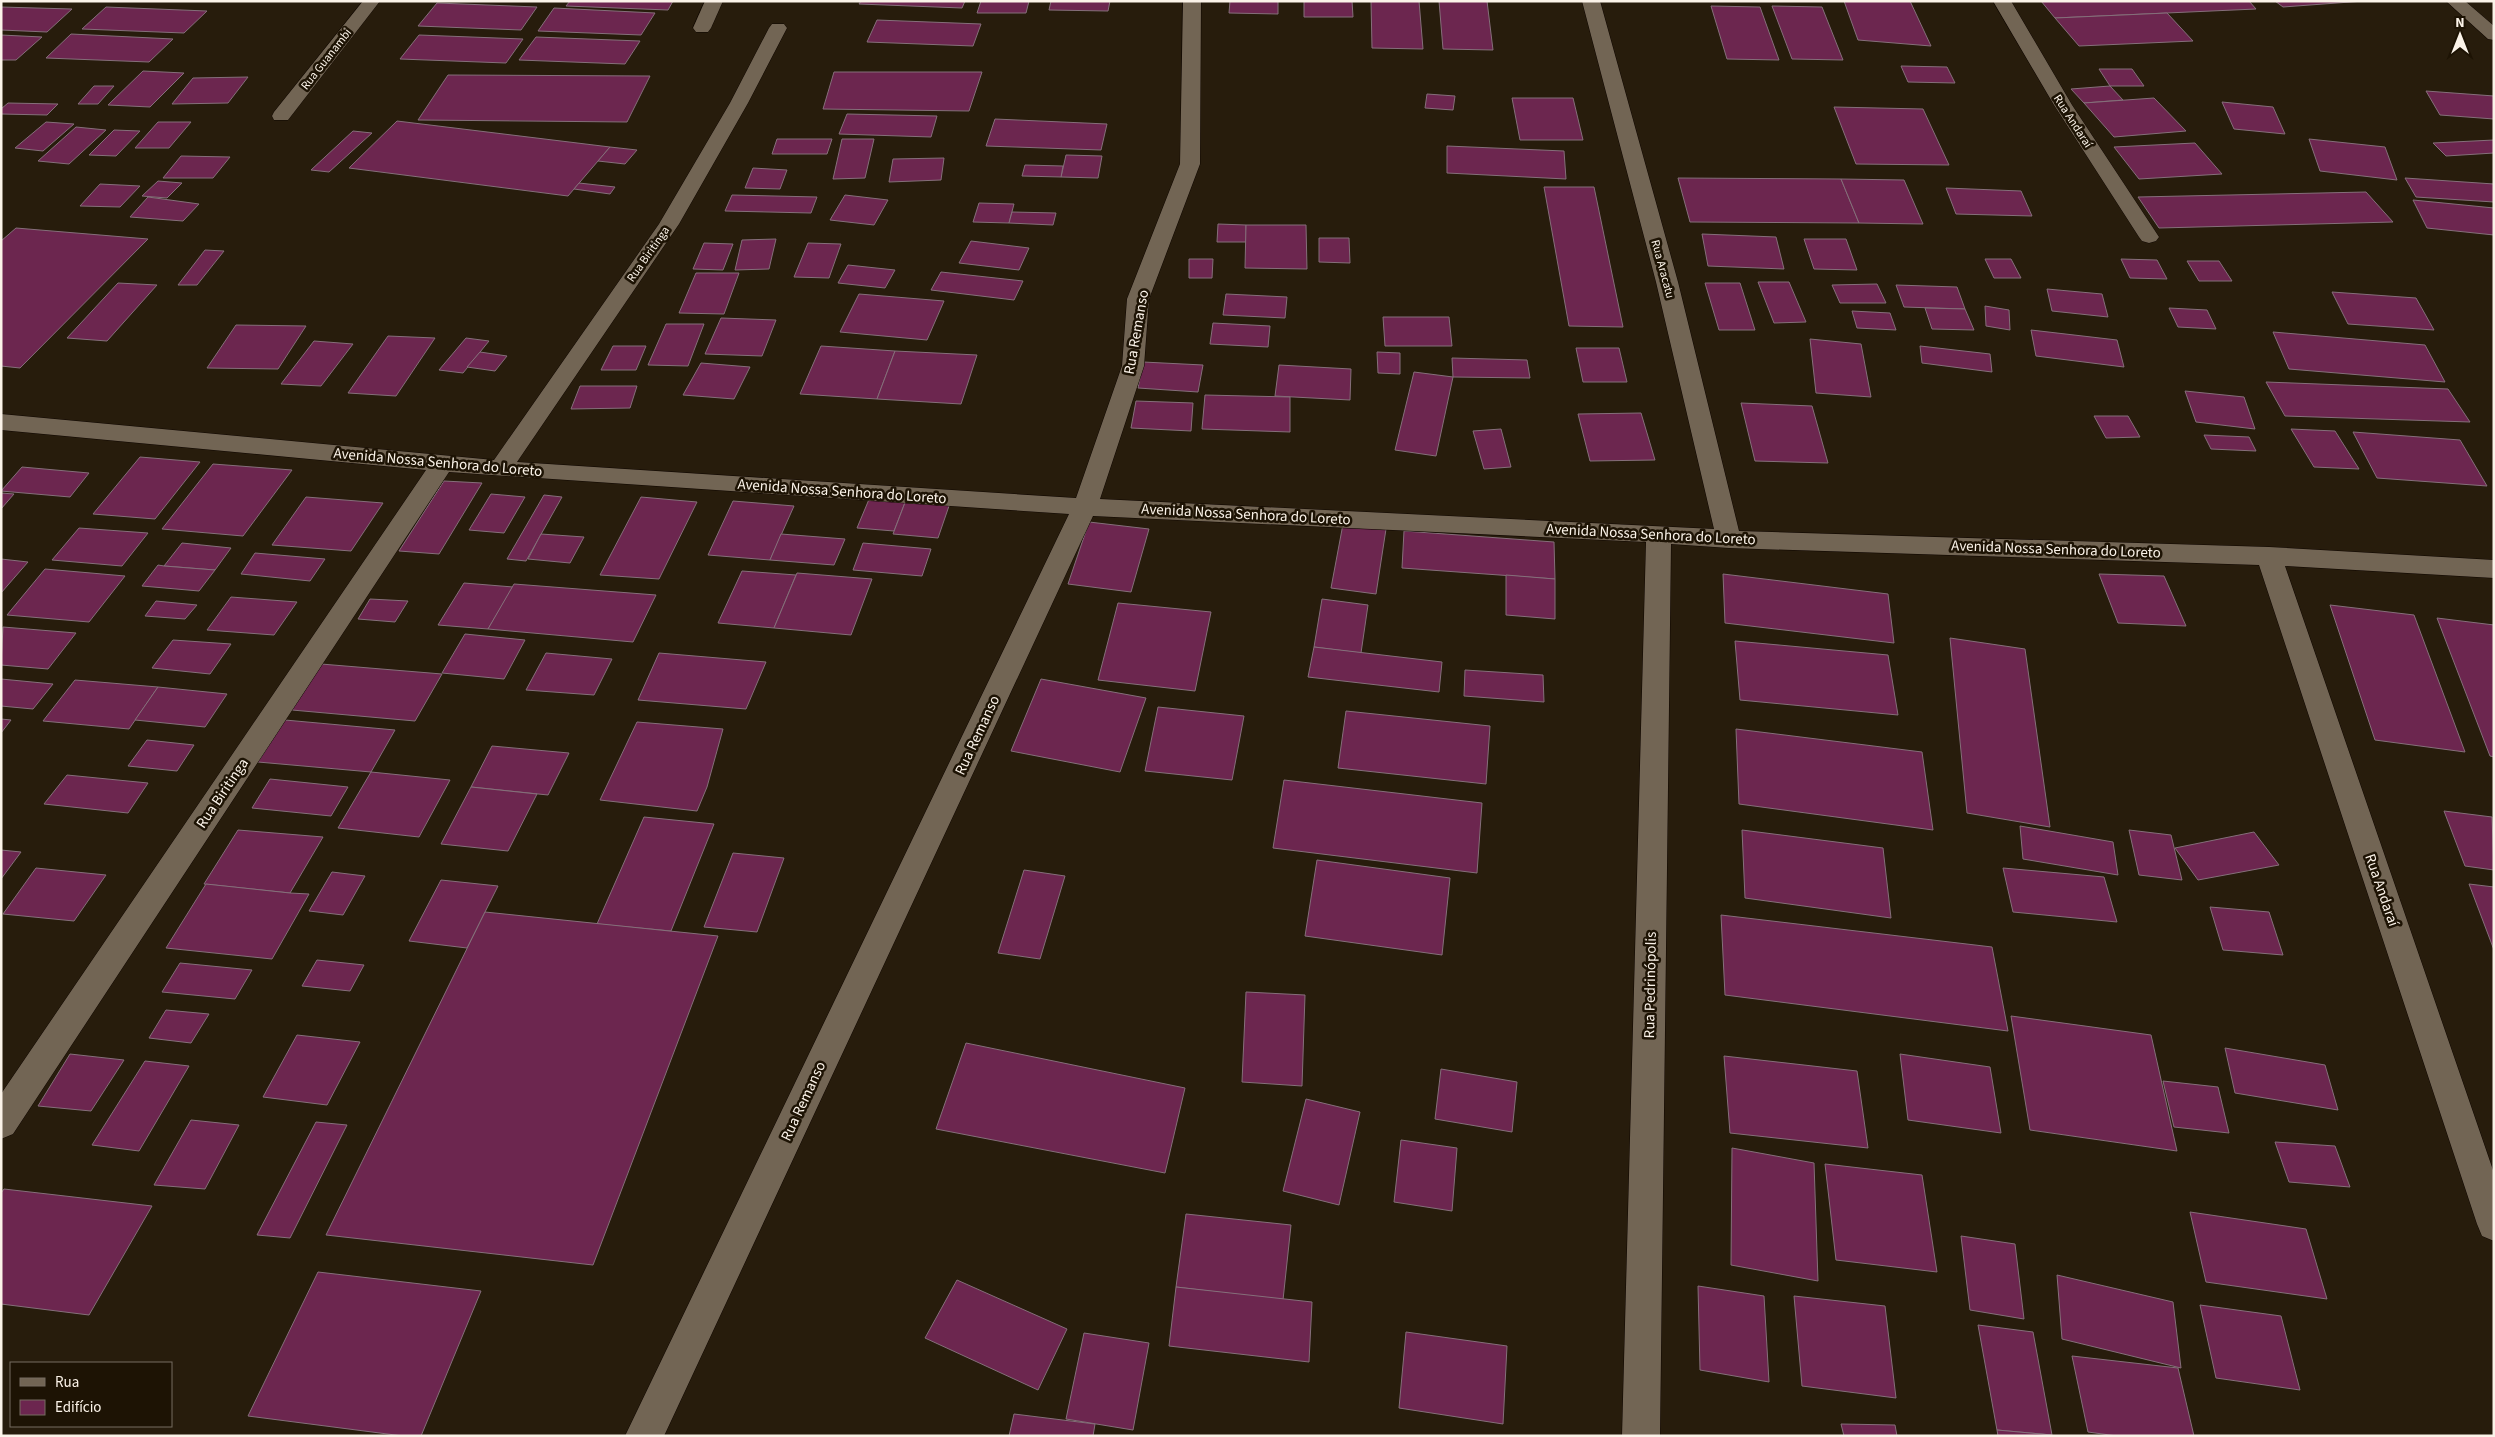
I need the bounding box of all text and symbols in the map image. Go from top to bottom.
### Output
north arrow [2435,10,2485,60]
text: N [2455,13,2465,33]
street label: Rua Guanambi [297,25,356,94]
street label: Rua Andaraí [2049,91,2097,152]
street label: Rua Biritinga [623,223,674,286]
street label: Rua Aracatu [1647,238,1679,300]
street label: Rua Remanso [1119,288,1154,376]
street label: Avenida Nossa Senhora do Loreto [333,443,543,482]
street label: Avenida Nossa Senhora do Loreto [737,474,947,509]
street label: Avenida Nossa Senhora do Loreto [1141,499,1351,530]
street label: Avenida Nossa Senhora do Loreto [1546,519,1756,550]
street label: Avenida Nossa Senhora do Loreto [1951,535,2161,564]
street label: Rua Remanso [950,692,1005,778]
street label: Rua Biritinga [191,754,254,833]
street label: Rua Andaraí [2359,851,2404,931]
street label: Rua Pedrinópolis [1639,932,1662,1039]
street label: Rua Remanso [776,1058,831,1144]
legend [10,1362,172,1427]
text: Rua [55,1372,79,1393]
text: Edifício [55,1397,102,1418]

